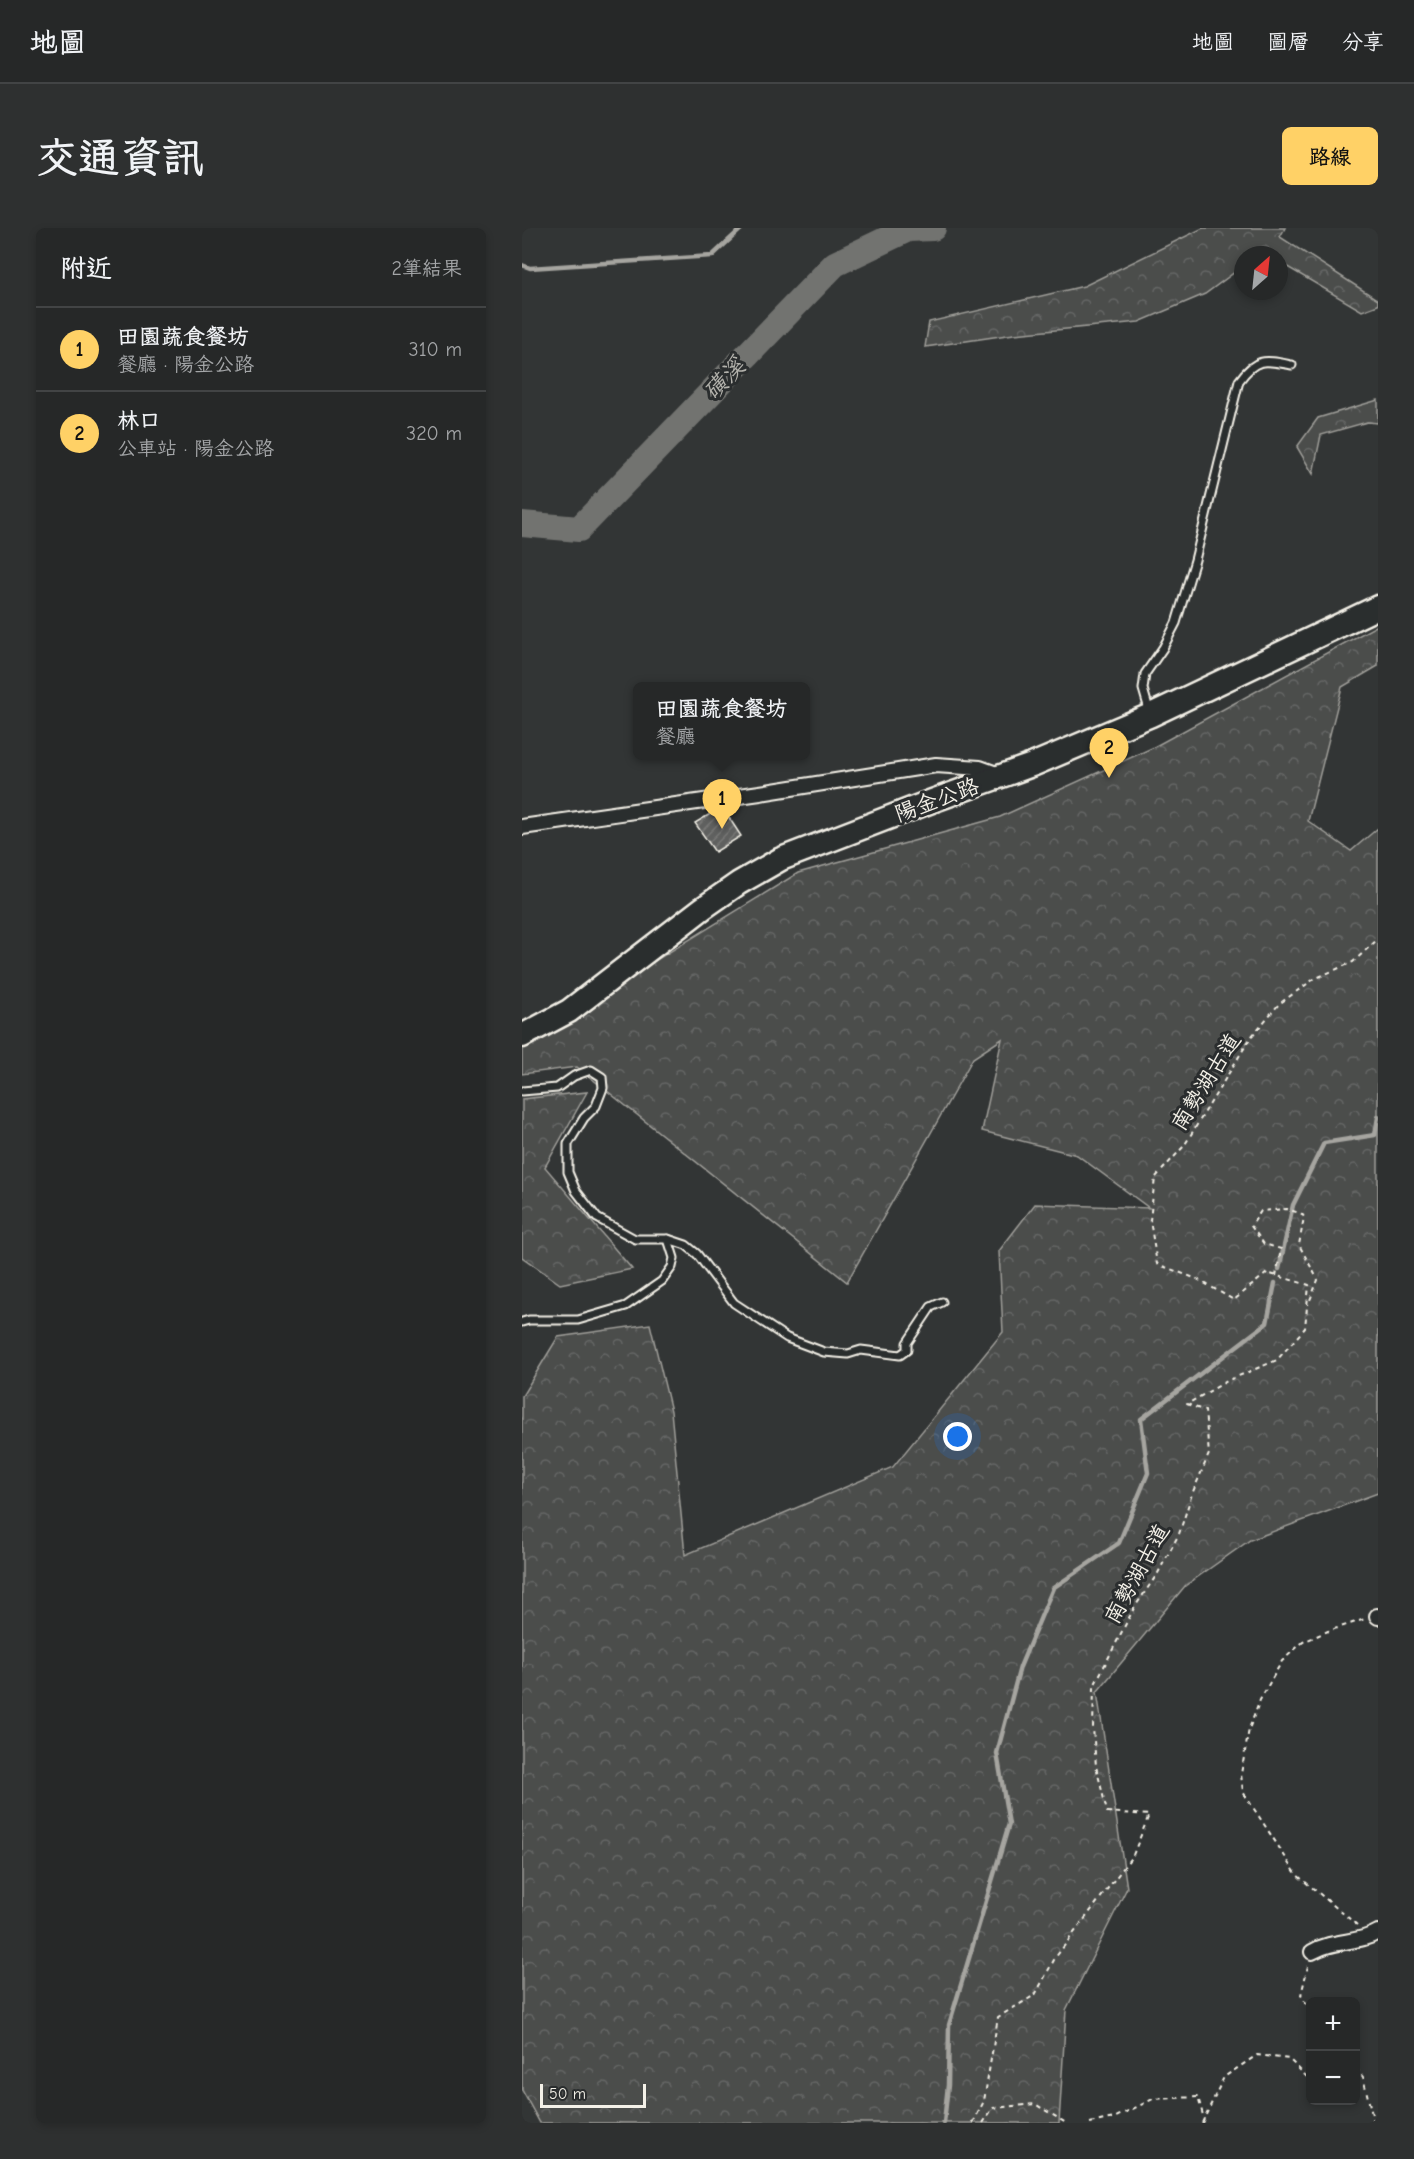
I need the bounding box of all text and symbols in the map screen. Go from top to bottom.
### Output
text: 地圖 [30,27,86,59]
text: 地圖 [1192,30,1234,54]
text: 圖層 [1267,30,1309,54]
text: 分享 [1342,30,1384,54]
button: 路線 [1282,127,1378,185]
text: 交通資訊 [36,134,204,183]
north arrow [1234,246,1288,300]
text: 附近 [60,254,112,284]
text: 2筆結果 [392,257,462,280]
text: 田園蔬食餐坊 [117,324,249,350]
text: 1 [76,338,83,361]
text: 310 m [409,338,462,361]
water label: 磺溪 [697,351,752,406]
text: 餐廳 · 陽金公路 [117,353,254,376]
text: 林口 [117,408,161,434]
text: 2 [75,422,84,445]
text: 320 m [406,422,462,445]
text: 公車站 · 陽金公路 [117,437,274,460]
popup [633,682,810,760]
text: 田園蔬食餐坊 [655,696,788,722]
text: 餐廳 [655,725,695,748]
pin: 2 [1090,728,1128,778]
street label: 陽金公路 [891,773,983,827]
pin: 1 [702,780,742,829]
street label: 南勢湖古道 [1166,1028,1246,1136]
your location [943,1422,972,1451]
street label: 南勢湖古道 [1099,1520,1175,1628]
map controls [1306,1997,1360,2105]
button: + [1306,1997,1360,2051]
button: − [1306,2051,1360,2105]
scale bar [540,2081,646,2108]
text: 50 m [549,2085,586,2103]

